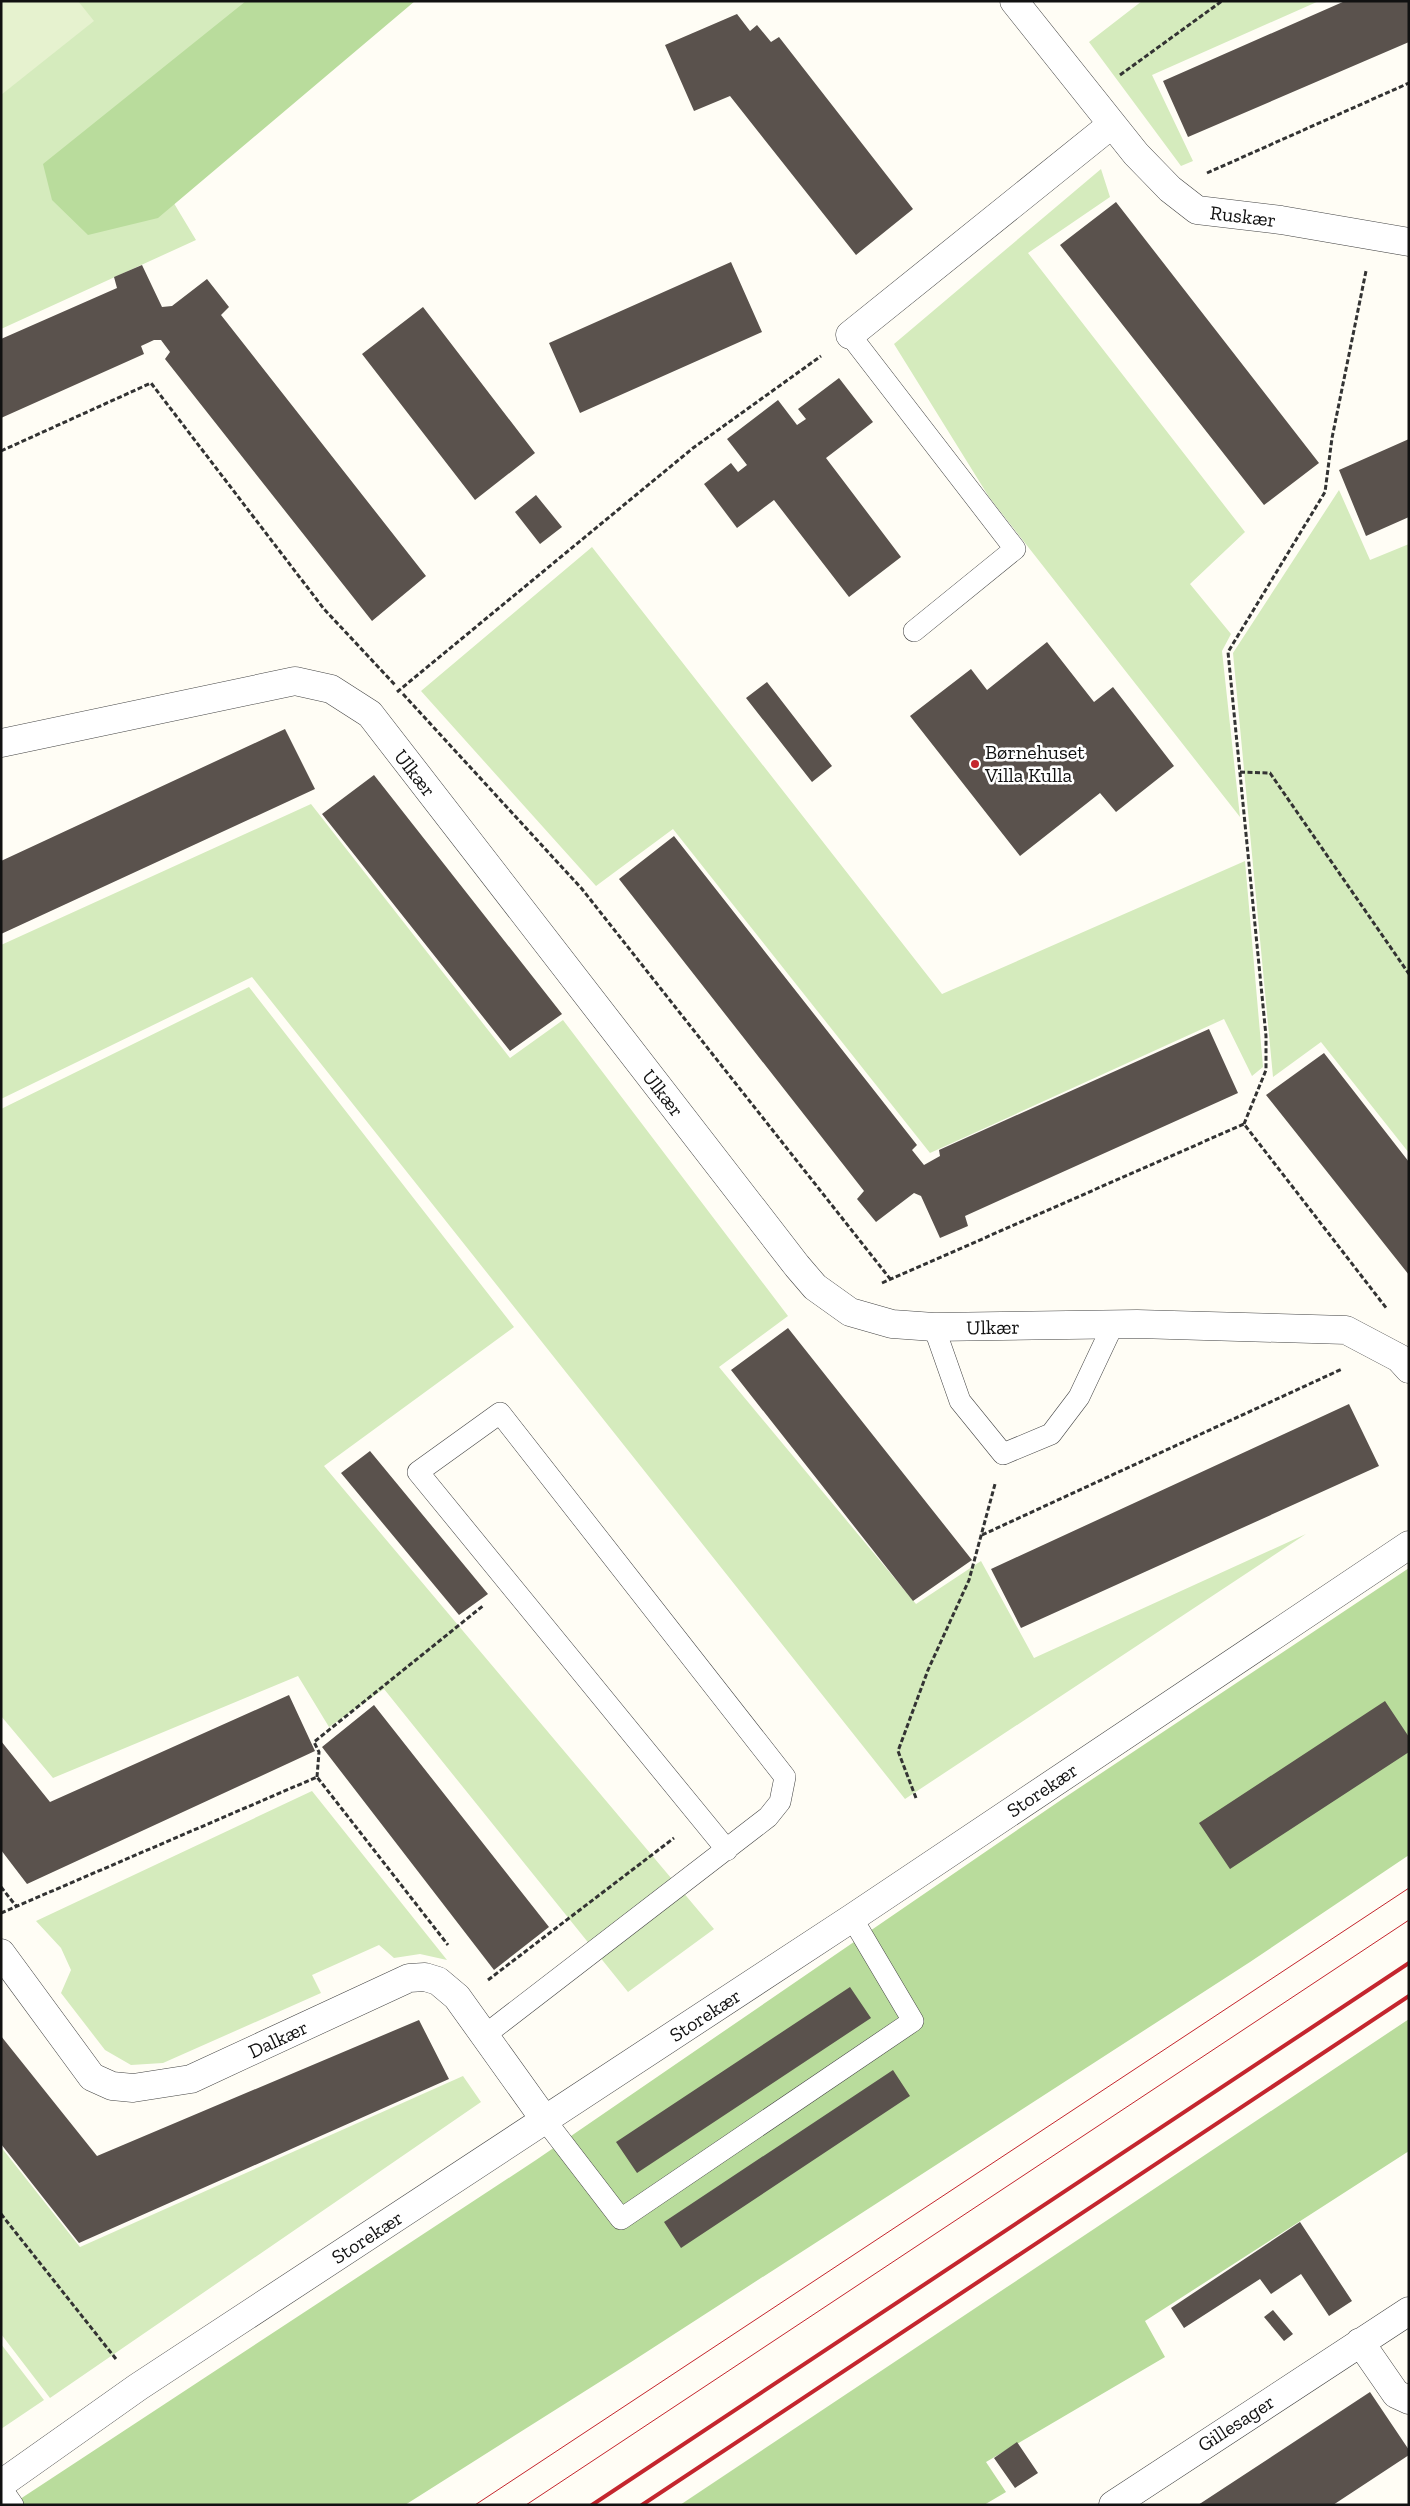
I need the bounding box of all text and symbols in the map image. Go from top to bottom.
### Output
street label: Ruskær [1209,200,1277,232]
place label: Børnehuset Villa Kulla [984,740,1085,787]
street label: Ulkær [389,744,441,802]
marker: Børnehuset Villa Kulla [969,758,981,770]
street label: Ulkær [637,1064,689,1122]
street label: Ulkær [966,1315,1020,1339]
street label: Storekær [1002,1758,1082,1822]
street label: Storekær [665,1983,745,2047]
street label: Dalkær [244,2015,312,2063]
street label: Storekær [327,2205,407,2269]
street label: Gillesager [1193,2389,1279,2457]

